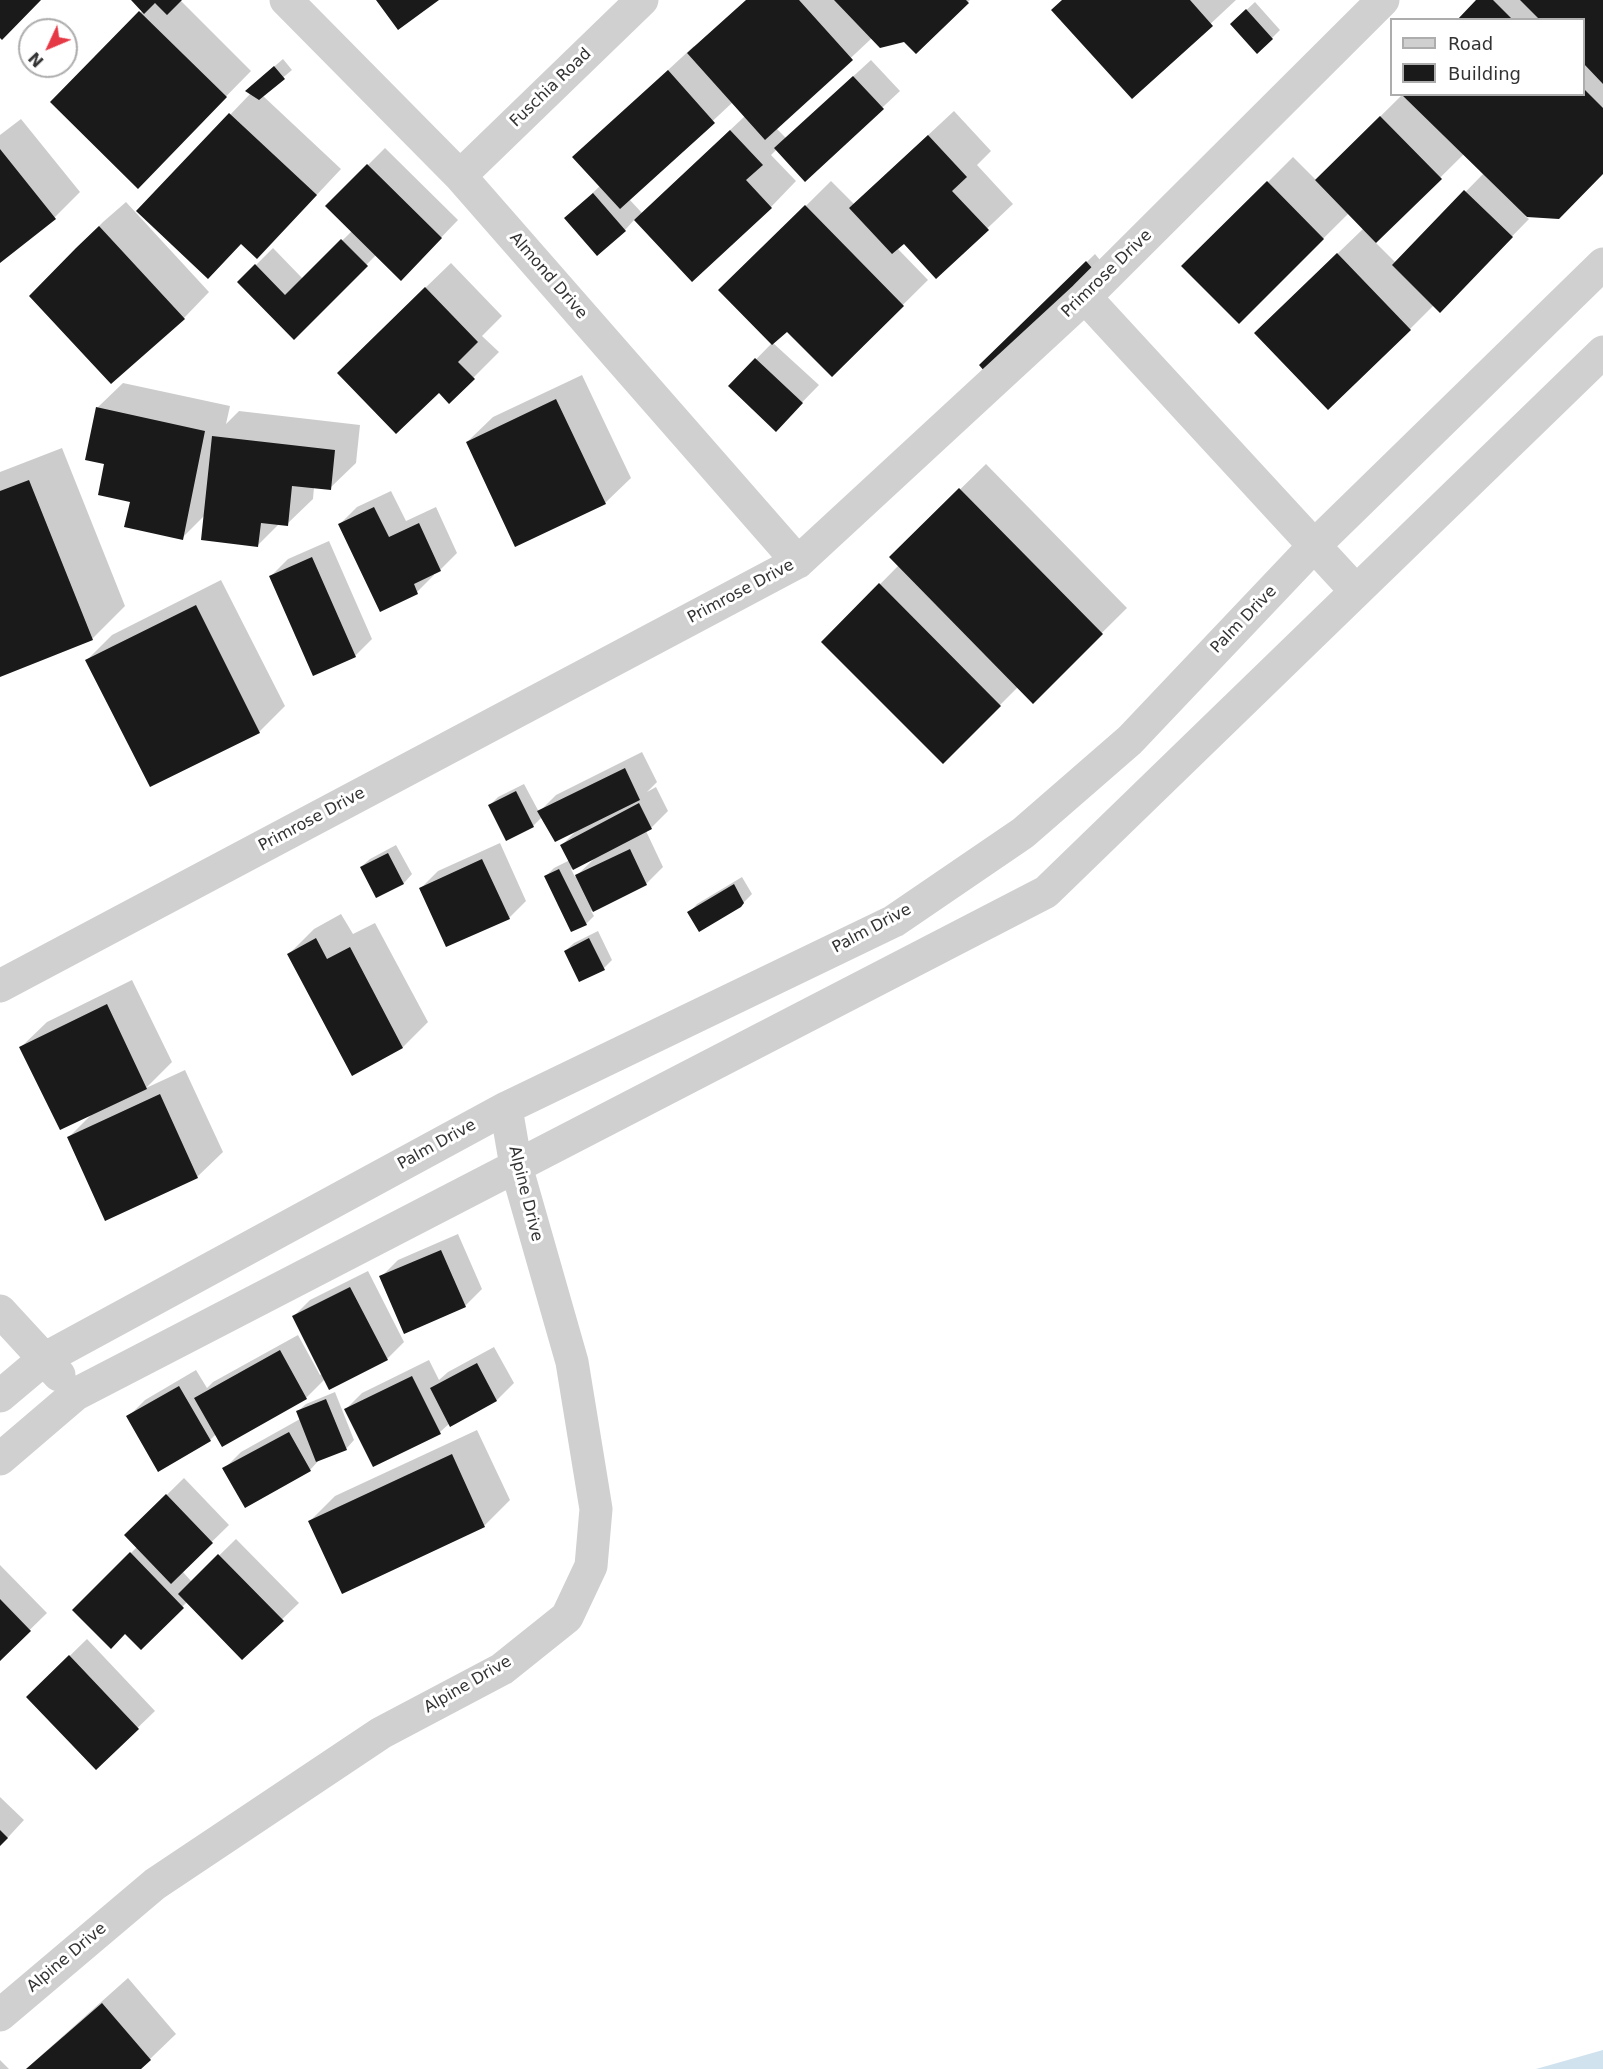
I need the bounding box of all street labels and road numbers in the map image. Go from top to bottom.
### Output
street label: Fuschia Road [506,45,596,131]
street label: Primrose Drive [1058,226,1156,322]
street label: Almond Drive [505,229,591,323]
street label: Primrose Drive [684,556,798,628]
street label: Palm Drive [1207,582,1281,658]
street label: Primrose Drive [255,784,369,856]
street label: Palm Drive [829,900,915,958]
street label: Palm Drive [395,1116,479,1174]
street label: Alpine Drive [504,1144,546,1244]
street label: Alpine Drive [421,1652,515,1718]
street label: Alpine Drive [23,1919,111,1997]

